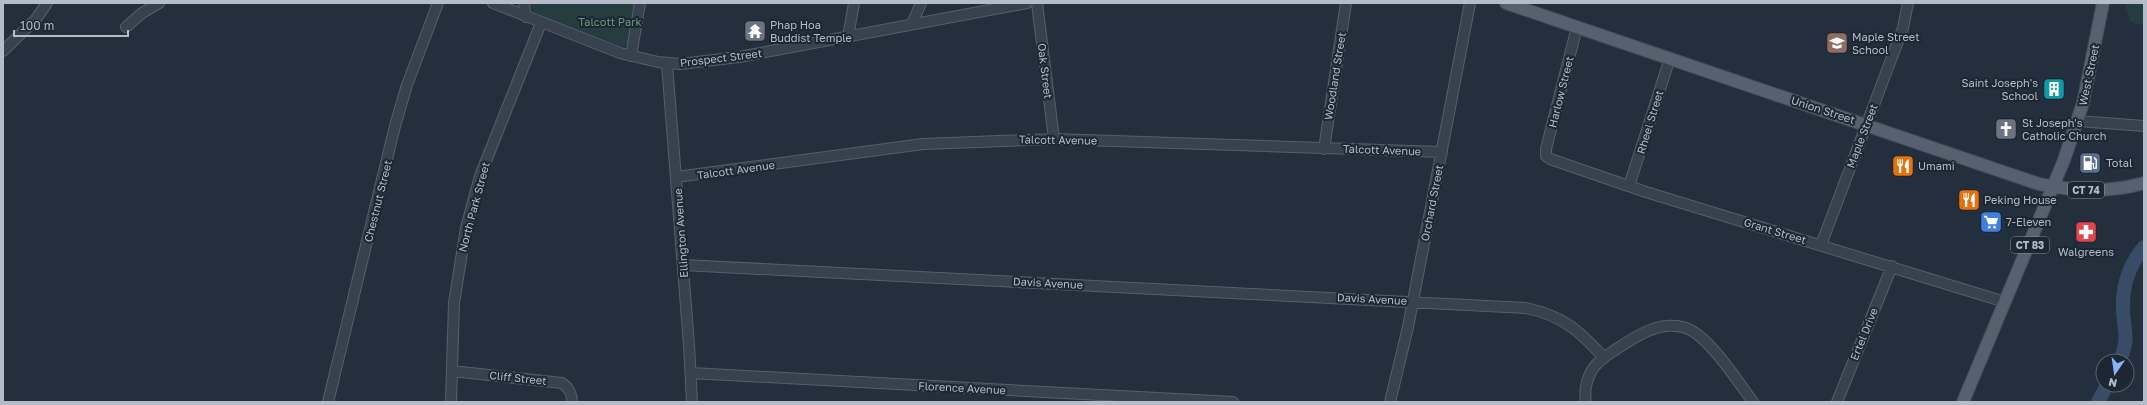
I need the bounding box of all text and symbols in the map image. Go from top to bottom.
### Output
scale bar [14,12,128,38]
park label: Talcott Park [578,15,642,28]
text: 100 m [20,18,54,33]
temple icon: Phap Hoa Buddist Temple [742,18,768,44]
place label: Phap Hoa Buddist Temple [770,18,852,44]
school or university icon: Maple Street School [1824,30,1850,56]
place label: Maple Street School [1852,30,1920,56]
street label: Woodland Street [1321,31,1348,121]
street label: Oak Street [1036,42,1055,99]
street label: West Street [2076,43,2101,107]
street label: Prospect Street [679,46,763,69]
street label: Harlow Street [1545,55,1576,129]
place label: Saint Joseph's School [1961,76,2038,102]
building icon: Saint Joseph's School [2041,76,2067,102]
street label: Rheel Street [1634,88,1665,155]
street label: Union Street [1790,93,1857,126]
street label: Maple Street [1843,102,1880,170]
church icon: St Joseph's Catholic Church [1993,116,2019,142]
place label: St Joseph's Catholic Church [2022,116,2106,142]
street label: Talcott Avenue [1019,132,1097,147]
street label: Talcott Avenue [1343,142,1421,157]
fuel station icon: Total [2077,150,2103,176]
restaurant icon: Umami [1890,153,1916,179]
place label: Total [2106,156,2133,169]
street label: Talcott Avenue [696,158,776,181]
street label: Chestnut Street [361,159,394,243]
place label: Umami [1918,159,1955,172]
street label: North Park Street [455,161,492,253]
street label: Orchard Street [1418,164,1445,242]
road number: CT 74 [2068,182,2104,198]
restaurant icon: Peking House [1956,187,1982,213]
street label: Ellington Avenue [671,188,690,278]
place label: Peking House [1984,193,2057,206]
supermarket icon: 7-Eleven [1978,209,2004,235]
street label: Grant Street [1742,215,1808,246]
place label: 7-Eleven [2006,215,2051,228]
pharmacy icon: Walgreens [2073,219,2099,245]
road number: CT 83 [2011,237,2049,253]
place label: Walgreens [2058,245,2114,258]
street label: Davis Avenue [1013,274,1083,291]
street label: Davis Avenue [1337,290,1407,307]
street label: Ertel Drive [1847,306,1880,362]
north arrow [2095,353,2135,393]
street label: Cliff Street [489,368,547,387]
text: N [2107,376,2118,391]
street label: Florence Avenue [918,379,1006,396]

